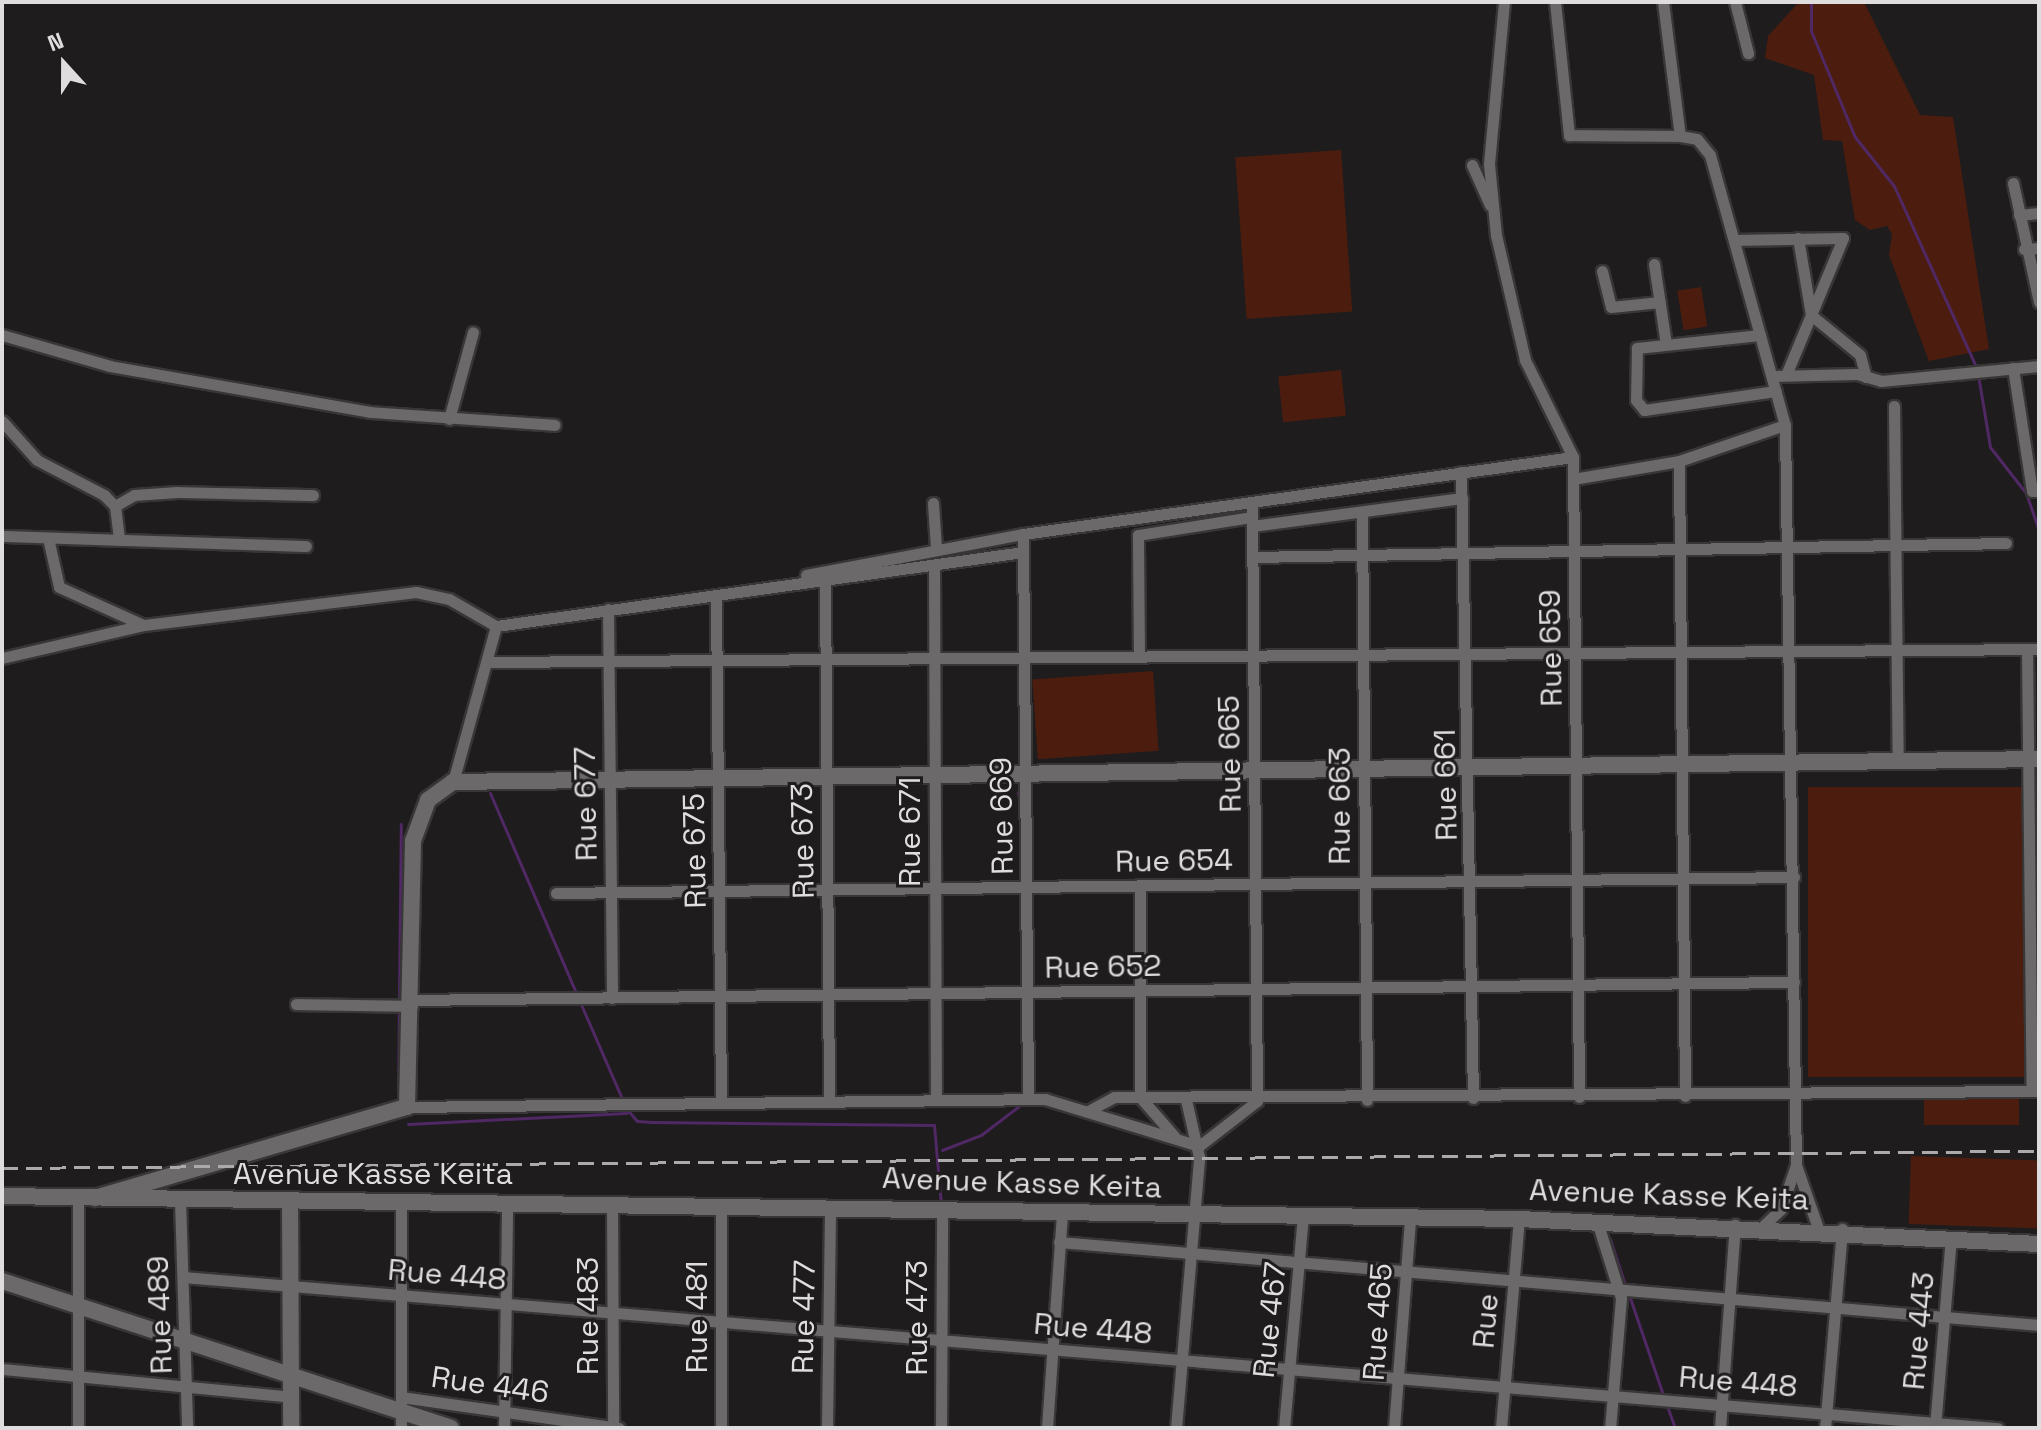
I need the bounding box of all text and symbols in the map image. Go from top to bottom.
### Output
north arrow [24,24,104,104]
text: N [43,26,67,57]
street label: Rue 659 [1532,589,1570,707]
street label: Rue 665 [1211,695,1249,813]
street label: Rue 661 [1427,729,1465,841]
street label: Rue 677 [567,746,605,862]
street label: Rue 663 [1322,747,1358,865]
street label: Rue 669 [983,757,1021,875]
street label: Rue 671 [892,777,928,887]
street label: Rue 673 [784,783,822,899]
street label: Rue 675 [676,793,714,909]
street label: Rue 654 [1115,842,1233,880]
street label: Rue 652 [1044,948,1162,986]
street label: Avenue Kasse Keita [233,1156,513,1192]
street label: Avenue Kasse Keita [881,1160,1163,1206]
street label: Avenue Kasse Keita [1528,1172,1810,1218]
street label: Rue 448 [386,1252,508,1298]
street label: Rue 489 [140,1255,180,1375]
street label: Rue 483 [570,1257,606,1375]
street label: Rue 477 [785,1260,823,1374]
street label: Rue 473 [899,1260,935,1376]
street label: Rue 467 [1246,1260,1294,1380]
street label: Rue 481 [679,1261,715,1373]
street label: Rue 465 [1356,1262,1400,1382]
street label: Rue 443 [1896,1270,1942,1392]
street label: Rue [1466,1292,1506,1350]
street label: Rue 448 [1032,1306,1154,1352]
street label: Rue 446 [429,1359,551,1411]
street label: Rue 448 [1677,1359,1799,1405]

